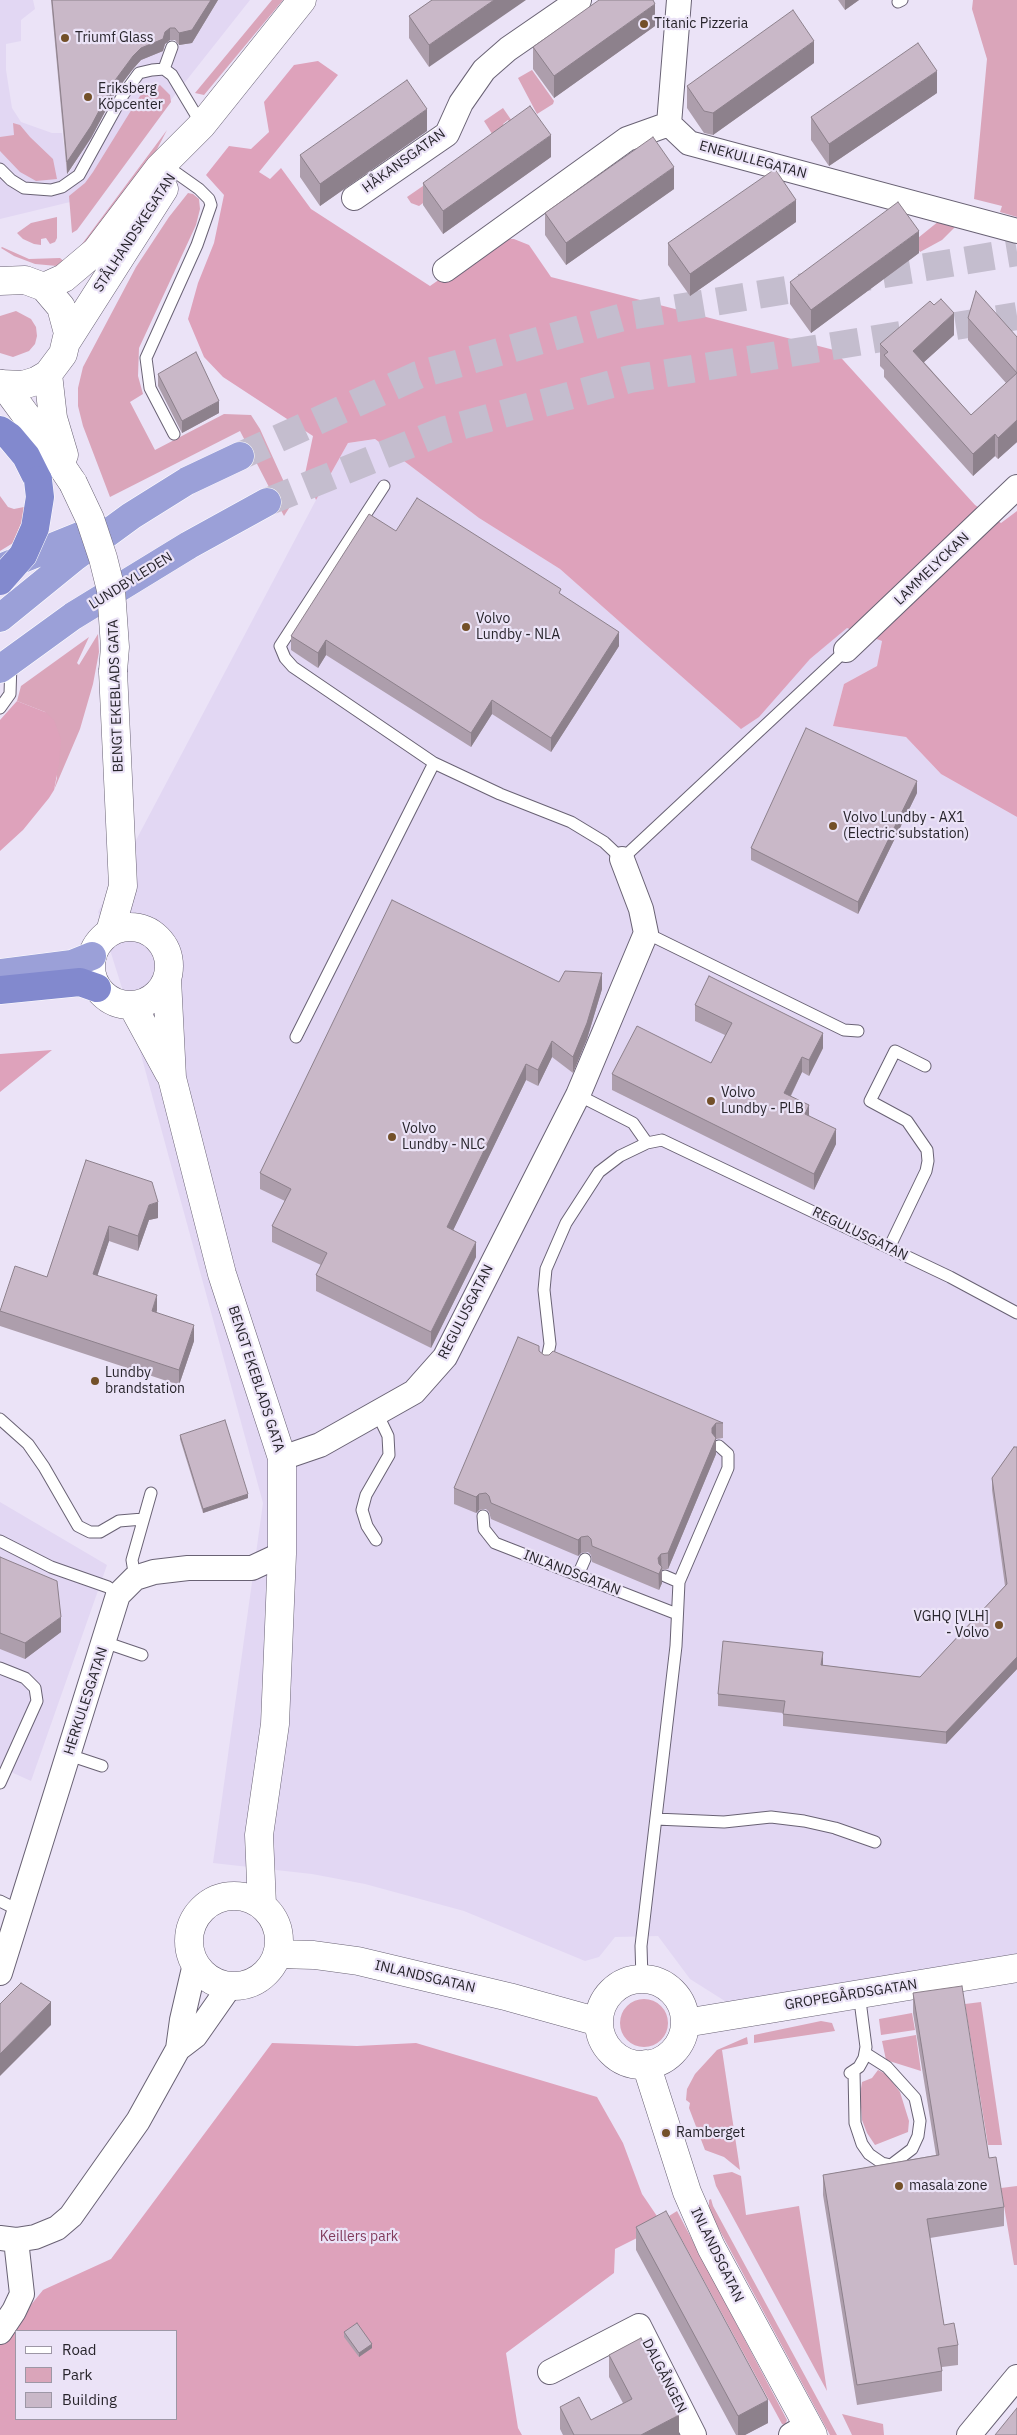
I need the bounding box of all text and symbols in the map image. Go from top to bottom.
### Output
place label: Titanic Pizzeria [654,16,748,32]
marker: Titanic Pizzeria [638,18,650,30]
place label: Triumf Glass [75,30,154,46]
marker: Triumf Glass [59,32,71,44]
place label: Eriksberg Köpcenter [98,81,163,114]
marker: Eriksberg Köpcenter [82,91,94,103]
street label: HÅKANSGATAN [359,125,449,197]
street label: ENEKULLEGATAN [697,138,809,182]
street label: STÅLHANDSKEGATAN [90,170,180,296]
street label: LAMMELYCKAN [891,529,973,609]
street label: LUNDBYLEDEN [86,549,176,613]
place label: Volvo Lundby - NLA [476,611,560,644]
street label: BENGT EKEBLADS GATA [105,619,127,773]
marker: Volvo Lundby - NLA [460,621,472,633]
place label: Volvo Lundby - AX1 (Electric substation) [843,810,969,842]
marker: Volvo Lundby - AX1 (Electric substation) [827,820,839,832]
place label: Volvo Lundby - PLB [721,1085,804,1118]
marker: Volvo Lundby - PLB [705,1095,717,1107]
place label: Volvo Lundby - NLC [402,1121,485,1154]
marker: Volvo Lundby - NLC [386,1131,398,1143]
street label: REGULUSGATAN [809,1204,911,1264]
street label: REGULUSGATAN [435,1262,497,1362]
street label: BENGT EKEBLADS GATA [224,1304,288,1454]
place label: Lundby brandstation [105,1365,185,1398]
marker: Lundby brandstation [89,1375,101,1387]
street label: INLANDSGATAN [521,1547,623,1599]
place label: VGHQ [VLH] - Volvo [913,1609,989,1641]
marker: VGHQ [VLH] - Volvo [993,1619,1005,1631]
street label: HERKULESGATAN [61,1645,111,1757]
street label: INLANDSGATAN [373,1957,477,1997]
street label: GROPEGÅRDSGATAN [783,1976,919,2014]
place label: Ramberget [676,2125,745,2141]
marker: Ramberget [660,2127,672,2139]
place label: masala zone [909,2178,987,2194]
marker: masala zone [893,2180,905,2192]
street label: INLANDSGATAN [687,2205,747,2305]
park label: Keillers park [320,2229,398,2245]
legend [15,2330,178,2420]
street label: DALGÅNGEN [638,2336,690,2416]
text: Road [62,2340,97,2359]
text: Park [62,2365,92,2384]
text: Building [62,2390,117,2409]

